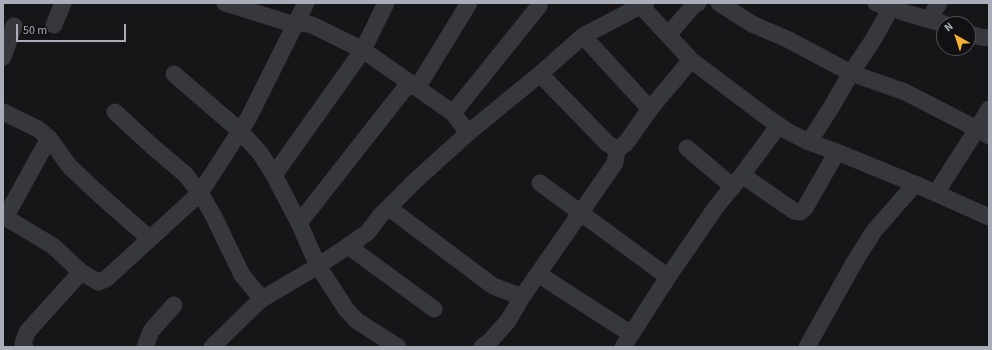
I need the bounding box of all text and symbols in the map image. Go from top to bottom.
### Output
scale bar [18,16,128,42]
north arrow [936,16,976,56]
text: N [941,19,956,35]
text: 50 m [23,22,47,39]

